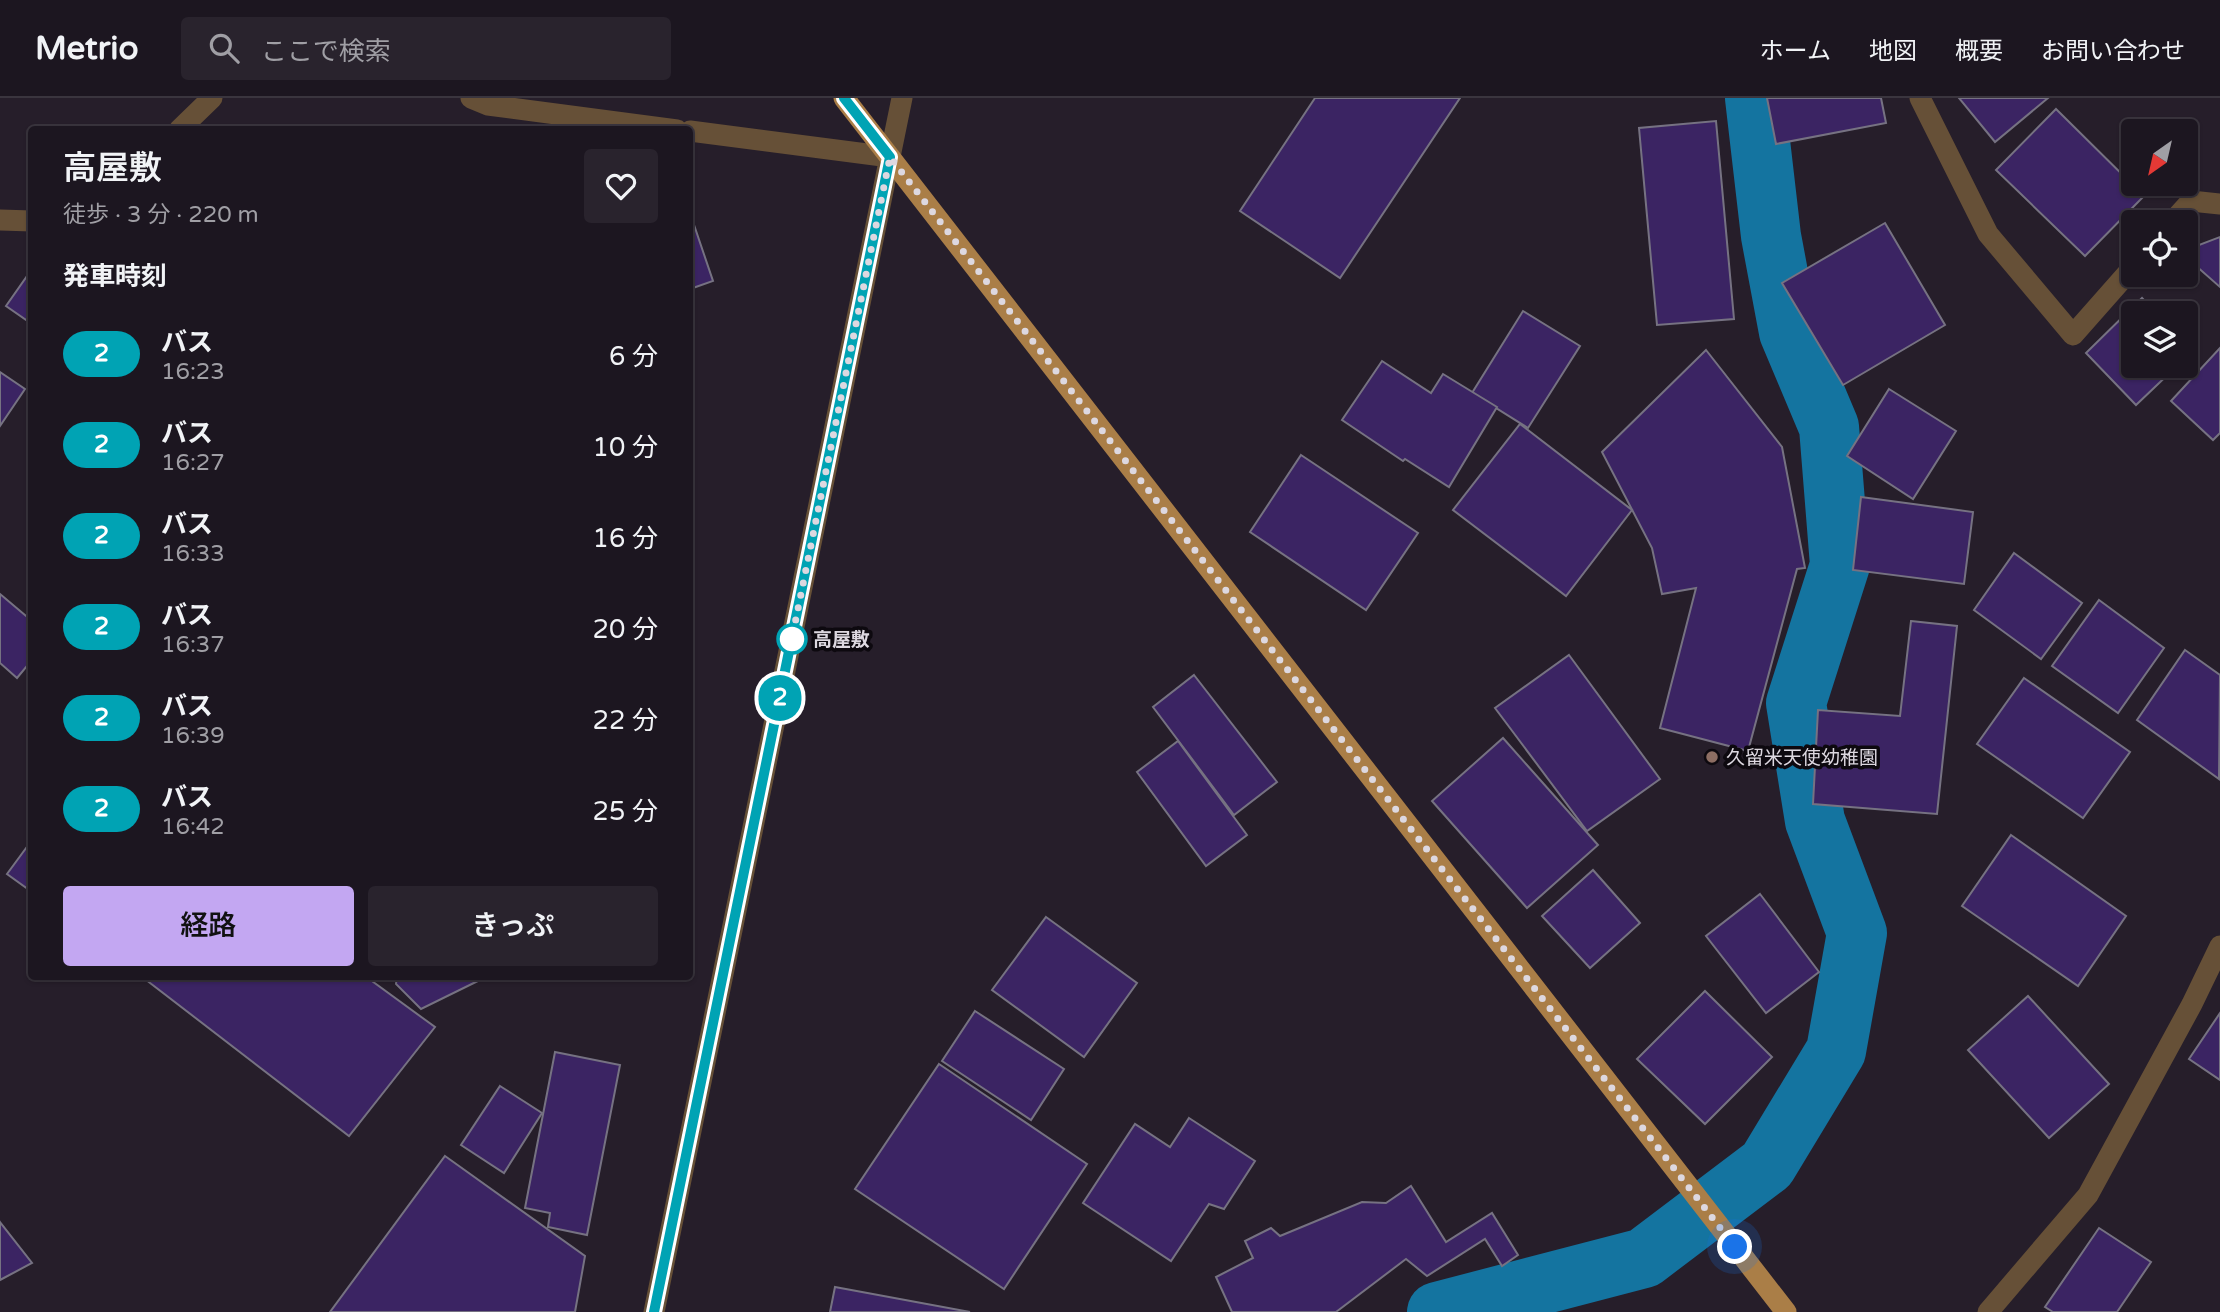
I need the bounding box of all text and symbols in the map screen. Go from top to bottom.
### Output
search box [181,17,671,80]
text: Metrio [35,29,139,68]
icon: search [205,29,243,67]
text: ここで検索 [261,36,391,67]
text: ホーム [1760,37,1831,66]
text: 地図 [1869,37,1917,66]
text: 概要 [1955,37,2003,66]
text: お問い合わせ [2041,37,2185,66]
north arrow [2121,119,2198,196]
map controls [2121,119,2198,378]
text: 高屋敷 [63,149,162,188]
button: heart [584,149,658,223]
text: 徒歩 · 3 分 · 220 m [63,201,259,229]
button: locate [2121,210,2198,287]
text: 発車時刻 [63,261,167,292]
button: layers [2121,301,2198,378]
text: バス [161,327,213,358]
text: 2 [94,339,109,368]
text: 6 分 [609,341,658,372]
text: 16:23 [161,358,225,386]
text: バス [161,418,213,449]
text: 2 [94,430,109,459]
text: 10 分 [593,432,658,463]
text: 16:27 [161,449,225,477]
text: バス [161,509,213,540]
text: 2 [94,521,109,550]
text: 16 分 [593,523,658,554]
text: 16:33 [161,540,225,568]
text: バス [161,600,213,631]
text: 2 [94,612,109,641]
text: 20 分 [593,614,658,645]
marker: 高屋敷 [777,624,807,654]
place label: 高屋敷 [813,629,870,651]
text: 16:37 [161,631,225,659]
line badge: 2 [757,675,803,721]
text: 2 [772,683,788,712]
text: バス [161,691,213,722]
text: 2 [94,703,109,732]
text: 22 分 [593,705,658,736]
text: 16:39 [161,722,225,750]
place label: 久留米天使幼稚園 [1726,747,1878,769]
marker: 久留米天使幼稚園 [1704,749,1720,765]
text: バス [161,782,213,813]
text: 2 [94,794,109,823]
text: 25 分 [593,796,658,827]
text: 16:42 [161,813,225,841]
button: 経路 [63,886,354,966]
button: きっぷ [368,886,658,966]
your location [1717,1229,1752,1264]

